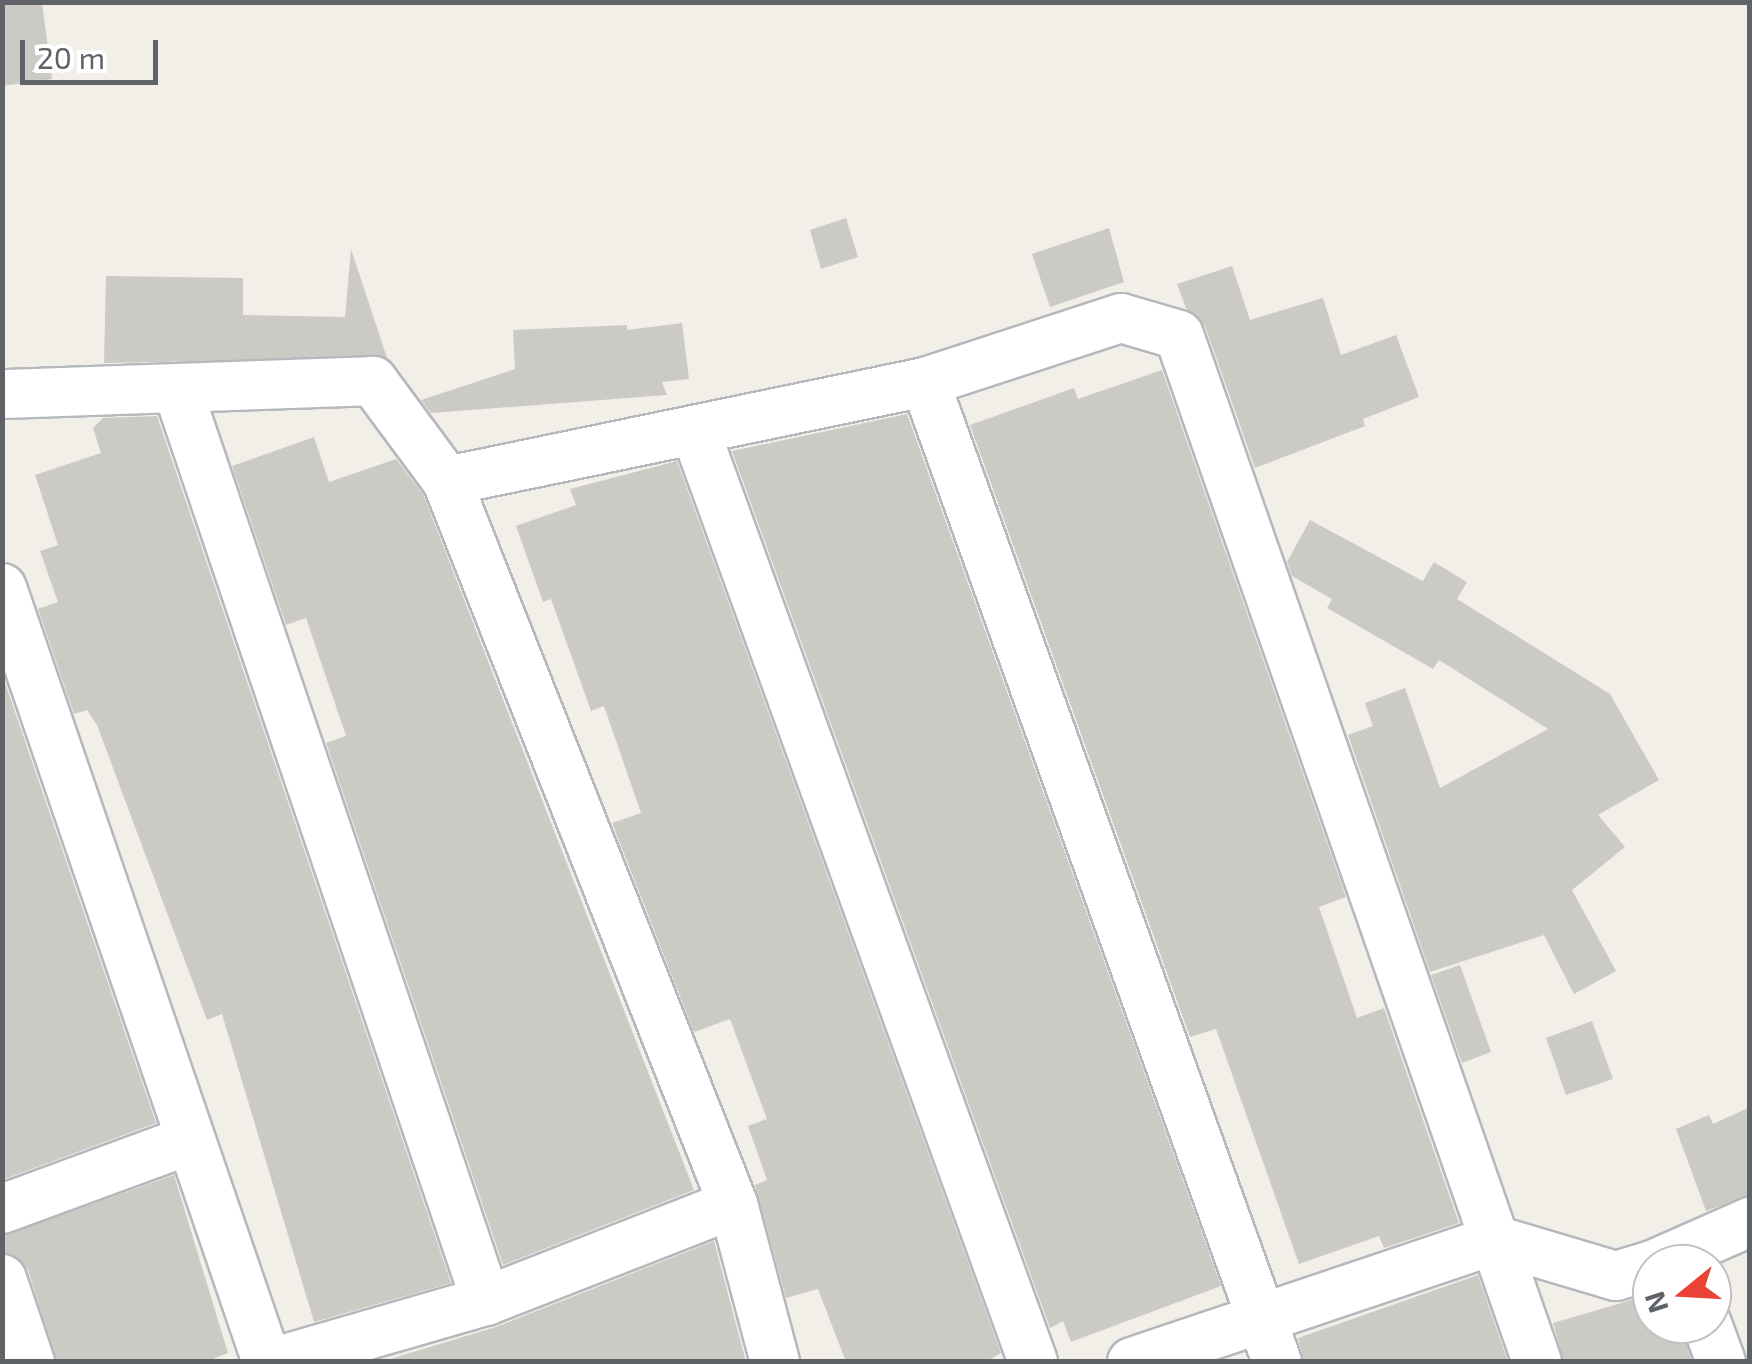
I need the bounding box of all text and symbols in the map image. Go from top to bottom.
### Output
scale bar [25,20,162,82]
text: 20 m [37,39,105,75]
north arrow [1632,1244,1732,1344]
text: N [1636,1288,1675,1318]

